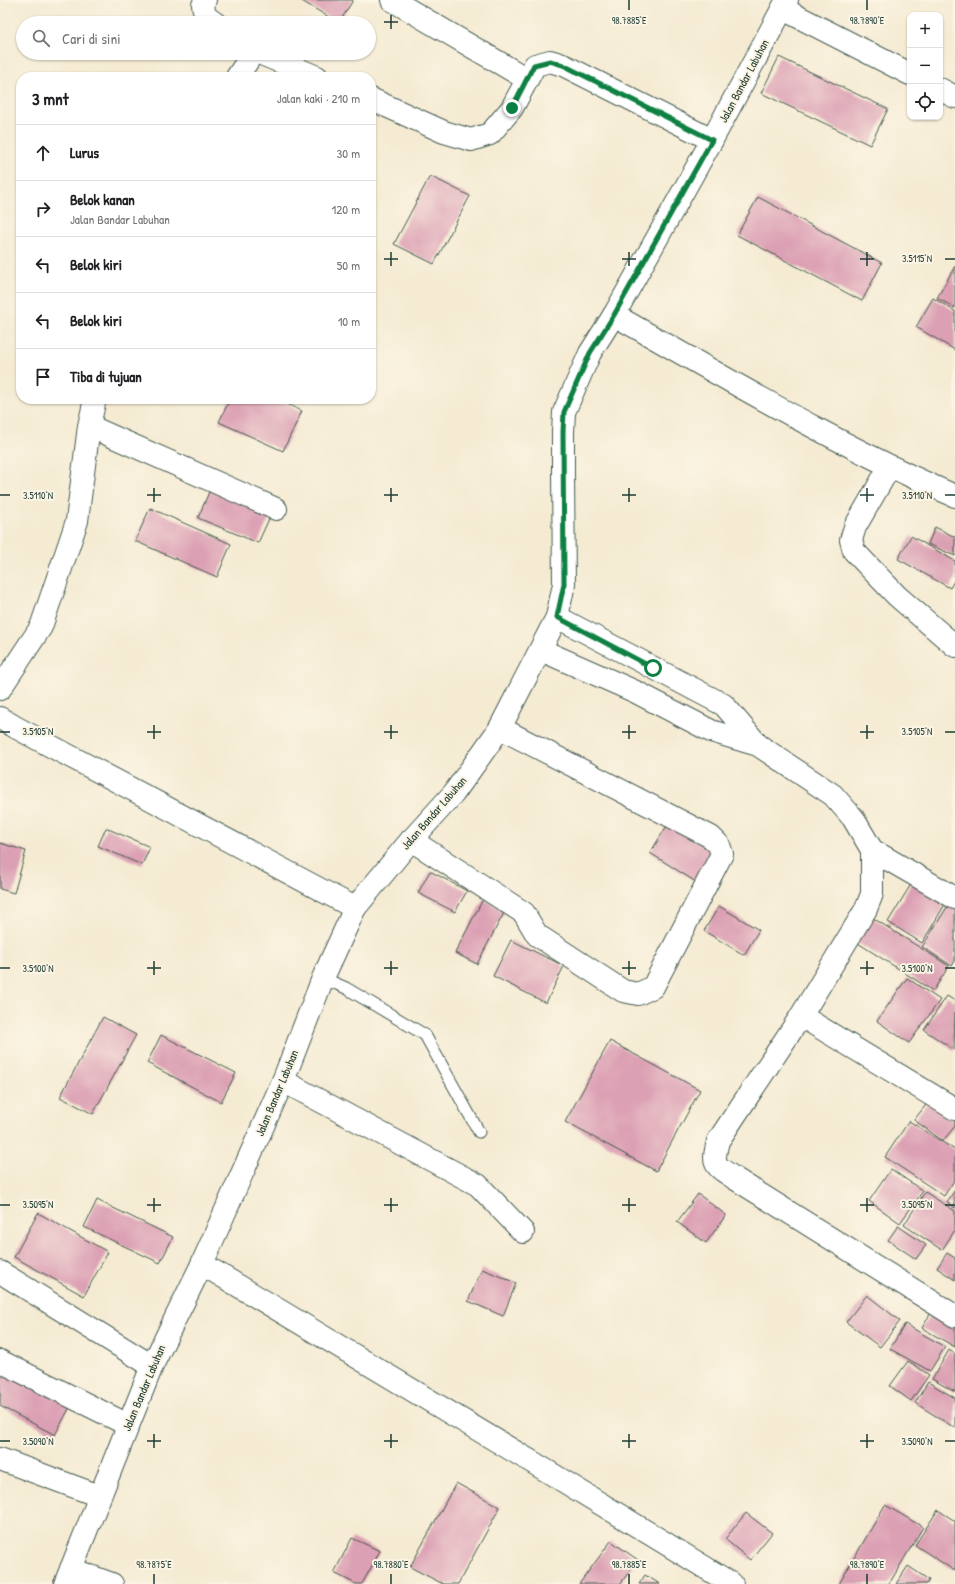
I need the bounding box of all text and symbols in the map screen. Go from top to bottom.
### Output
map controls [907,12,943,120]
button: + [907,12,943,48]
text: 98.7885°E [612,14,647,27]
text: 98.7890°E [850,14,885,27]
search box [16,16,376,60]
icon: search [30,27,52,49]
text: Cari di sini [62,28,121,49]
street label: Jalan Bandar Labuhan [714,36,773,125]
button: − [907,48,943,84]
button: locate [907,84,943,120]
text: 3 mnt [32,87,69,110]
text: Jalan kaki · 210 m [277,89,360,107]
route end [503,99,521,117]
icon: ahead [32,142,54,164]
text: Lurus [70,142,99,163]
text: 30 m [337,144,360,162]
text: Belok kanan [70,189,135,210]
icon: right [32,198,54,220]
text: 120 m [332,200,360,218]
text: Jalan Bandar Labuhan [70,210,170,228]
text: 3.5115°N [902,252,932,265]
icon: left [32,254,54,276]
text: Belok kiri [70,254,122,275]
text: 50 m [337,256,360,274]
icon: left [32,310,54,332]
text: Belok kiri [70,310,122,331]
text: 10 m [338,312,360,330]
icon: arrive [32,366,54,388]
text: Tiba di tujuan [70,366,142,387]
text: 3.5110°N [23,489,53,502]
text: 3.5110°N [902,489,932,502]
route start [644,659,662,677]
text: 3.5105°N [23,725,53,738]
text: 3.5105°N [902,725,932,738]
street label: Jalan Bandar Labuhan [397,772,470,853]
text: 3.5100°N [22,962,54,975]
text: 3.5100°N [901,962,933,975]
street label: Jalan Bandar Labuhan [251,1047,302,1139]
text: 3.5095°N [23,1198,53,1211]
text: 3.5095°N [902,1198,932,1211]
street label: Jalan Bandar Labuhan [118,1342,169,1434]
text: 3.5090°N [22,1435,54,1448]
text: 3.5090°N [901,1435,933,1448]
text: 98.7875°E [136,1558,172,1571]
text: 98.7880°E [374,1558,409,1571]
text: 98.7885°E [612,1558,647,1571]
text: 98.7890°E [850,1558,885,1571]

